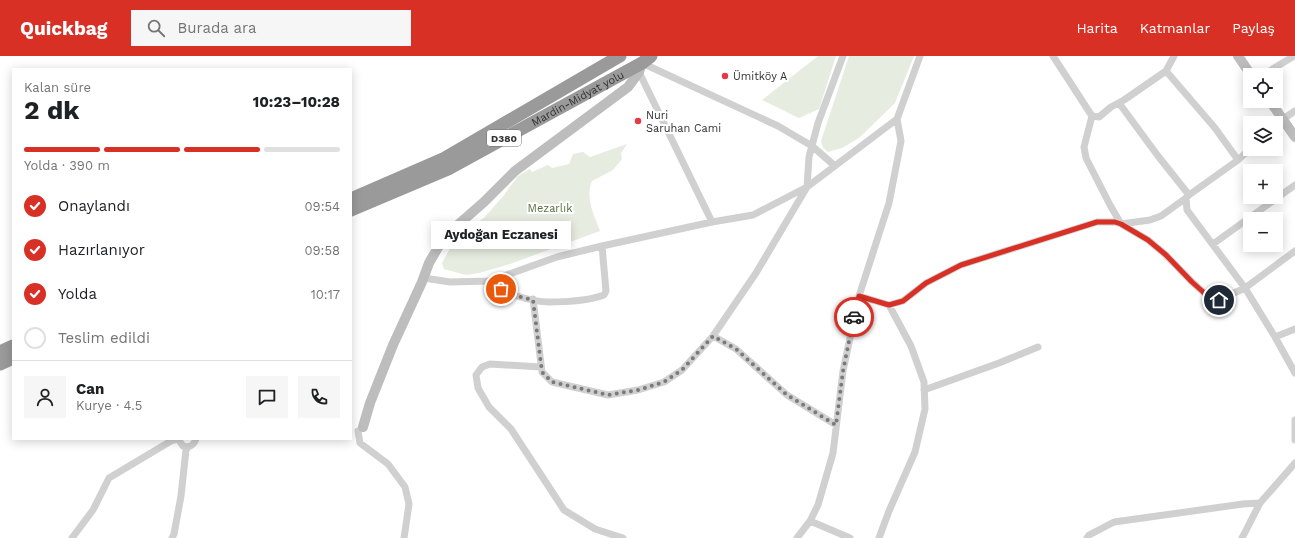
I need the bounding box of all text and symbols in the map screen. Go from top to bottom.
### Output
search box [131,10,411,46]
text: Quickbag [20,17,107,40]
icon: search [145,17,167,39]
text: Burada ara [177,19,256,37]
text: Harita [1076,20,1118,36]
text: Katmanlar [1140,20,1210,36]
text: Paylaş [1232,20,1275,36]
street label: Mardin-Midyat yolu [529,68,626,129]
map controls [1243,68,1283,252]
button: locate [1243,68,1283,108]
place label: Ümitköy A [733,69,787,83]
marker: Ümitköy A [720,71,730,81]
text: Kalan süre [24,80,91,95]
text: 10:23–10:28 [253,93,340,111]
text: 2 dk [24,95,79,125]
place label: Nuri Saruhan Cami [646,109,721,135]
marker: Nuri Saruhan Cami [633,116,643,126]
button: layers [1243,116,1283,156]
road number: D380 [487,130,521,146]
text: Yolda · 390 m [24,158,110,173]
button: + [1243,164,1283,204]
icon: check [24,195,46,217]
text: Onaylandı [58,197,130,215]
text: 09:54 [305,199,340,214]
park label: Mezarlık [528,202,572,215]
button: − [1243,212,1283,252]
callout: Aydoğan Eczanesi [431,221,571,249]
text: Aydoğan Eczanesi [444,227,558,242]
icon: check [24,239,46,261]
text: Hazırlanıyor [58,241,145,259]
text: 09:58 [304,243,340,258]
pin [484,272,518,306]
icon: bag [490,278,512,300]
icon: check [24,283,46,305]
pin [1202,283,1236,317]
text: Yolda [58,285,97,303]
text: 10:17 [311,287,340,302]
icon: home [1208,289,1230,311]
courier [834,297,874,337]
icon: car [843,306,865,328]
text: Teslim edildi [58,329,150,347]
button: person [24,376,66,418]
button: chat [246,376,288,418]
button: phone [298,376,340,418]
text: Can [76,380,104,398]
text: Kurye · 4.5 [76,398,142,413]

